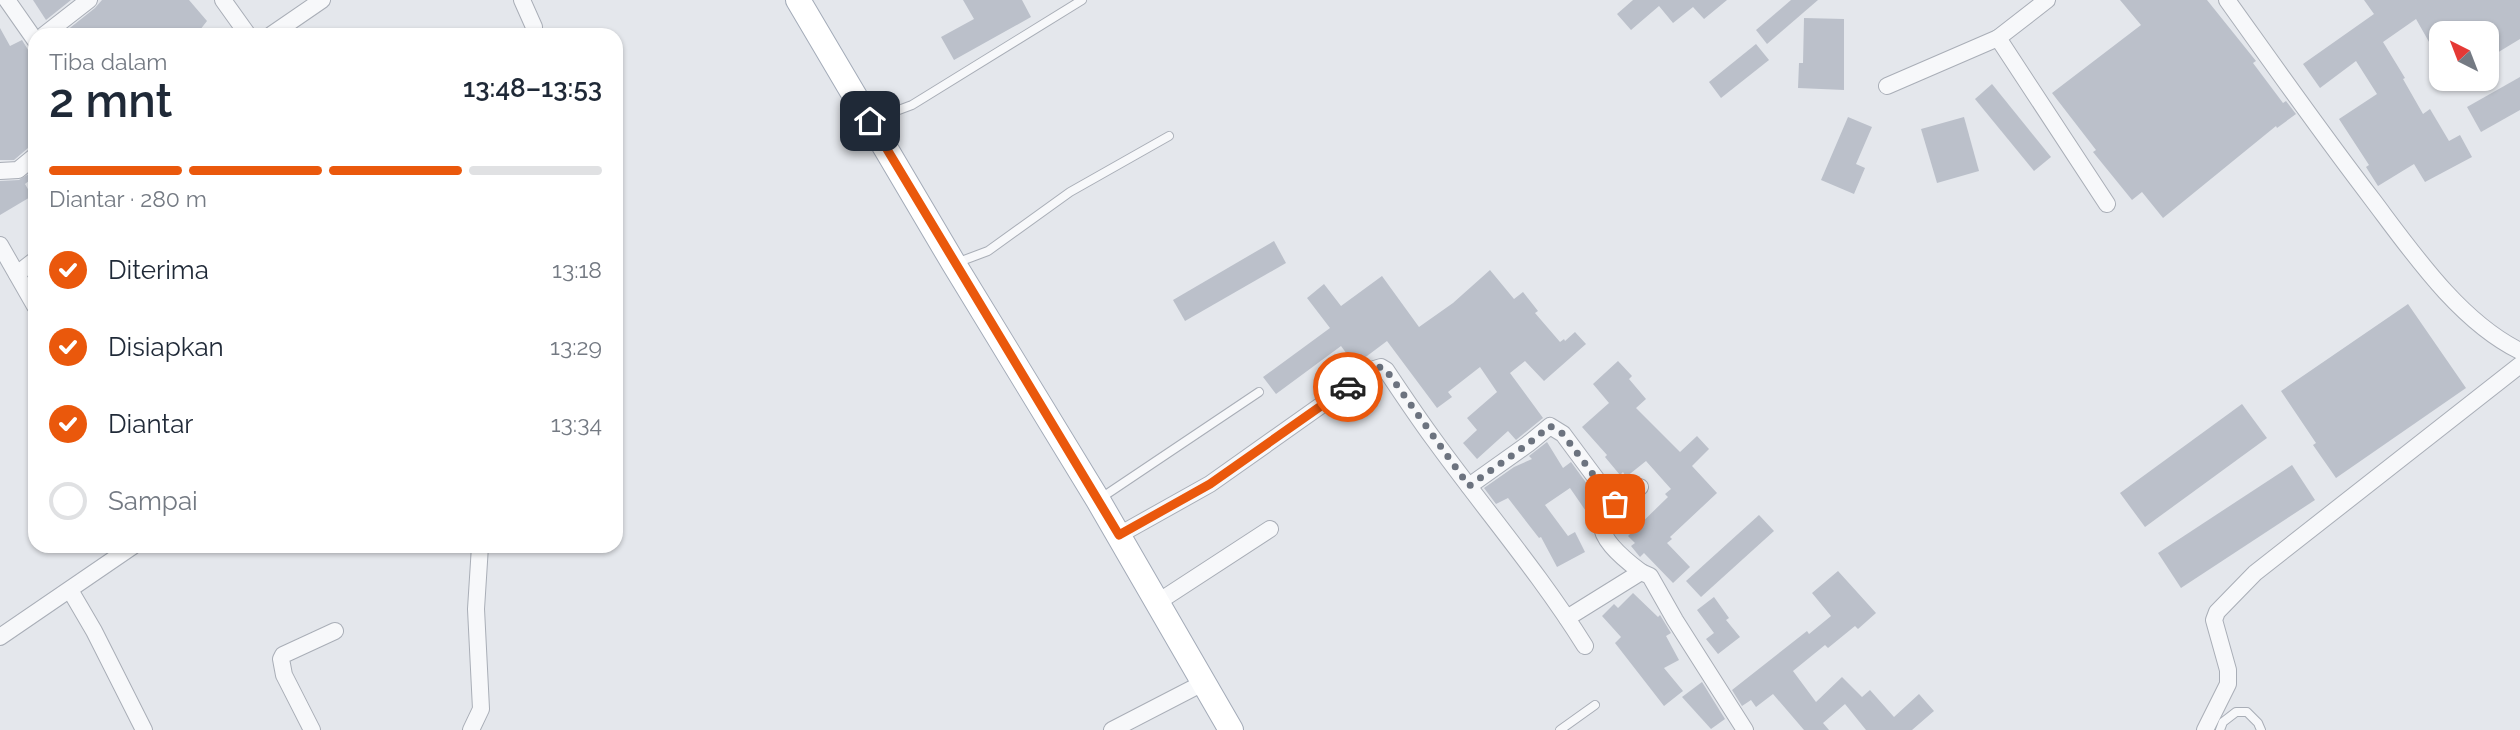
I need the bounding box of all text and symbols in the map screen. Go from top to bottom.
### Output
north arrow [2429,21,2499,91]
map controls [2429,21,2499,91]
text: Tiba dalam [49,48,167,75]
text: 13:48–13:53 [463,73,602,103]
text: 2 mnt [49,74,172,128]
pin [840,91,900,151]
icon: home [851,102,889,140]
text: Diantar · 280 m [49,185,207,212]
icon: check [49,251,87,289]
text: Diterima [108,255,209,285]
text: 13:18 [552,256,602,283]
icon: check [49,328,87,366]
text: Disiapkan [108,332,224,362]
text: 13:29 [550,333,602,360]
courier [1313,352,1383,422]
icon: car [1329,368,1367,406]
icon: check [49,405,87,443]
text: Diantar [108,409,193,439]
text: 13:34 [551,410,602,437]
pin [1585,474,1645,534]
icon: bag [1596,485,1634,523]
text: Sampai [108,486,198,516]

